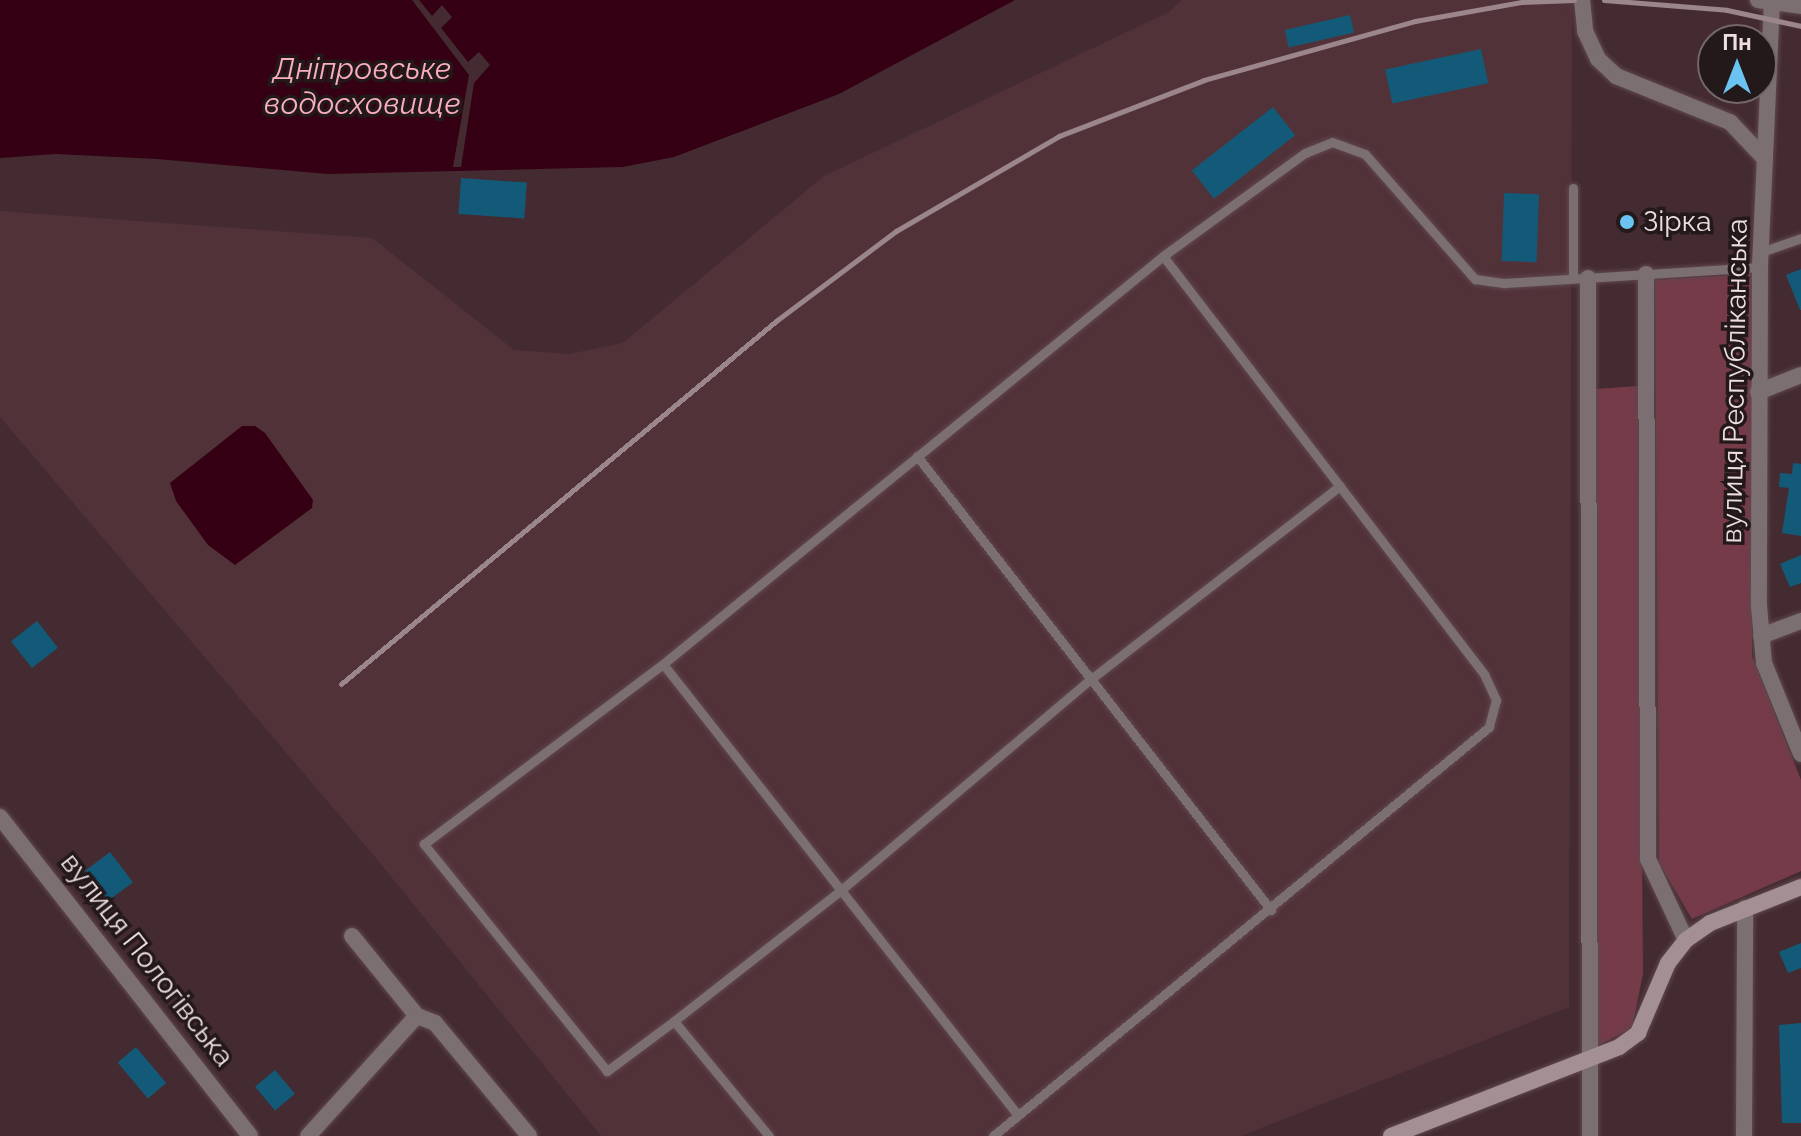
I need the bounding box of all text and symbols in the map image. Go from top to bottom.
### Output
north arrow [1697,24,1777,104]
text: Пн [1722,29,1752,55]
water label: Дніпровське водосховище [263,51,461,122]
place label: Зірка [1643,205,1711,239]
marker: Зірка [1618,213,1636,231]
street label: вулиця Республіканська [1715,218,1755,544]
street label: вулиця Пологівська [53,847,241,1073]

